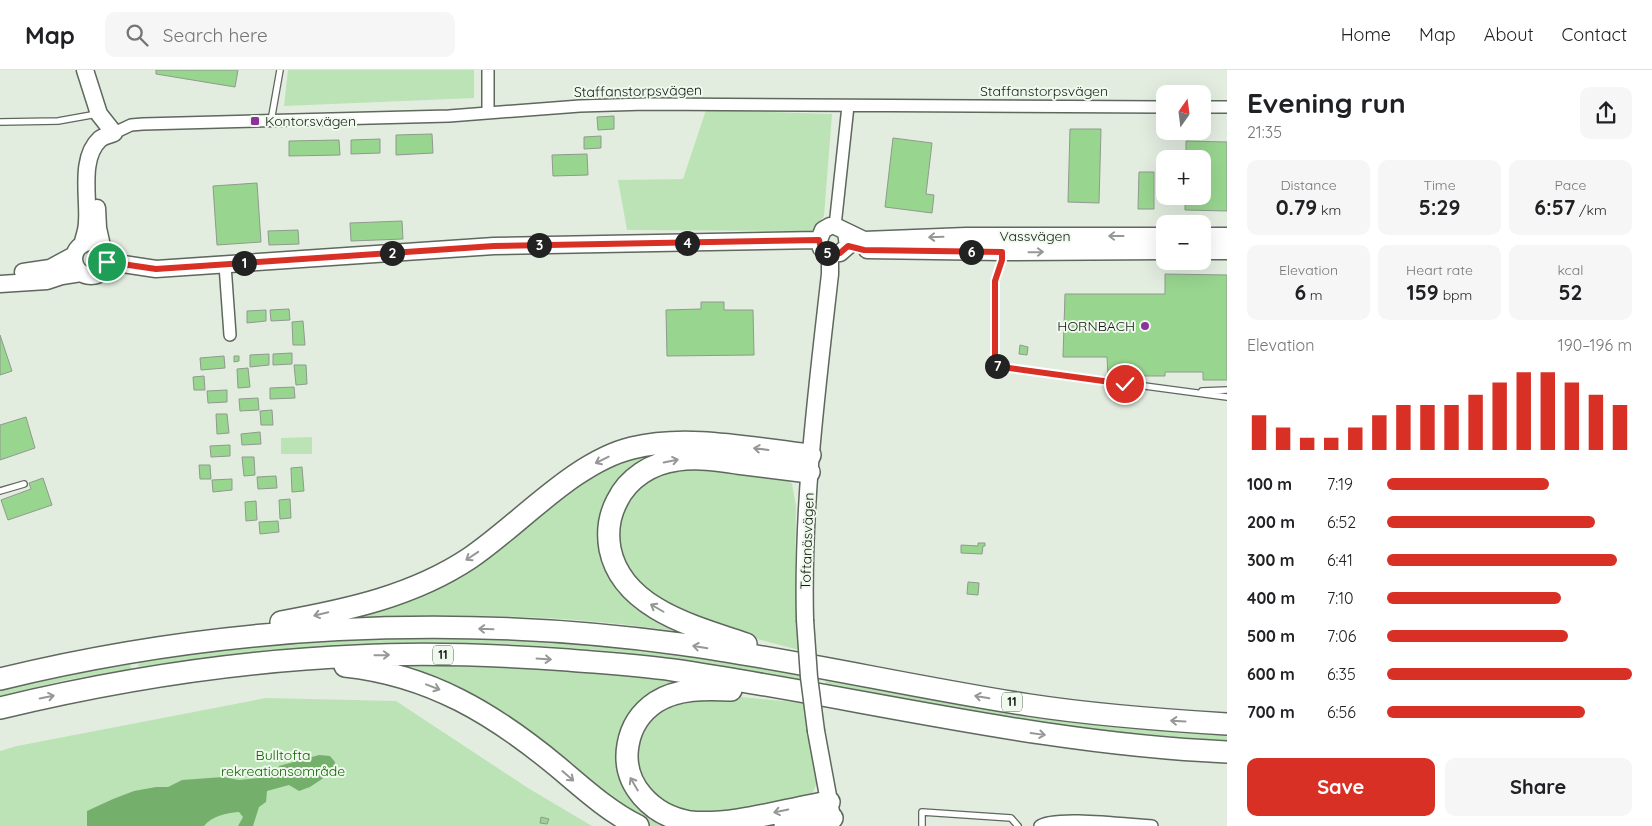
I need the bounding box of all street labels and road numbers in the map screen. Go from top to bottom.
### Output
street label: Staffanstorpsvägen [574,81,702,101]
street label: Staffanstorpsvägen [980,82,1108,100]
street label: Vassvägen [999,227,1071,245]
street label: Toftanäsvägen [796,492,818,590]
road number: 11 [433,646,453,664]
road number: 11 [1002,692,1022,712]

